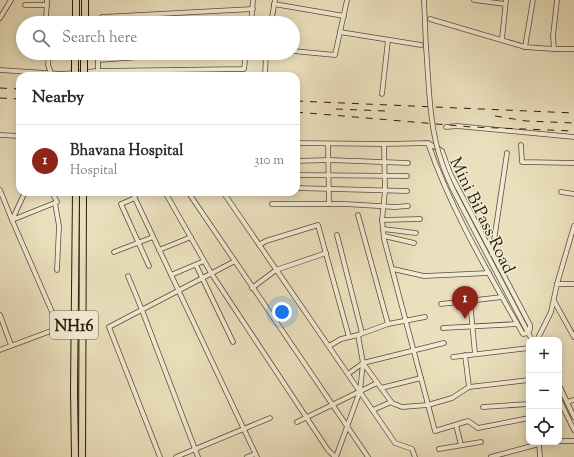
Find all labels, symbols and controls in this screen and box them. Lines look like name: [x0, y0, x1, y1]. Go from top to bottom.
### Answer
search box: [16, 16, 300, 60]
icon: search: [30, 27, 52, 49]
text: Search here: [62, 28, 137, 49]
text: Nearby: [32, 86, 84, 110]
text: Bhavana Hospital: [70, 141, 183, 162]
text: 1: [43, 152, 47, 170]
text: 310 m: [254, 152, 284, 170]
street label: Mini BiPass Road: [443, 154, 520, 279]
text: Hospital: [70, 162, 117, 180]
pin: 1: [452, 286, 478, 319]
your location: [272, 302, 292, 322]
road number: NH16: [50, 311, 98, 339]
map controls: [526, 337, 562, 445]
button: +: [526, 337, 562, 373]
button: −: [526, 373, 562, 409]
button: locate: [526, 409, 562, 445]

